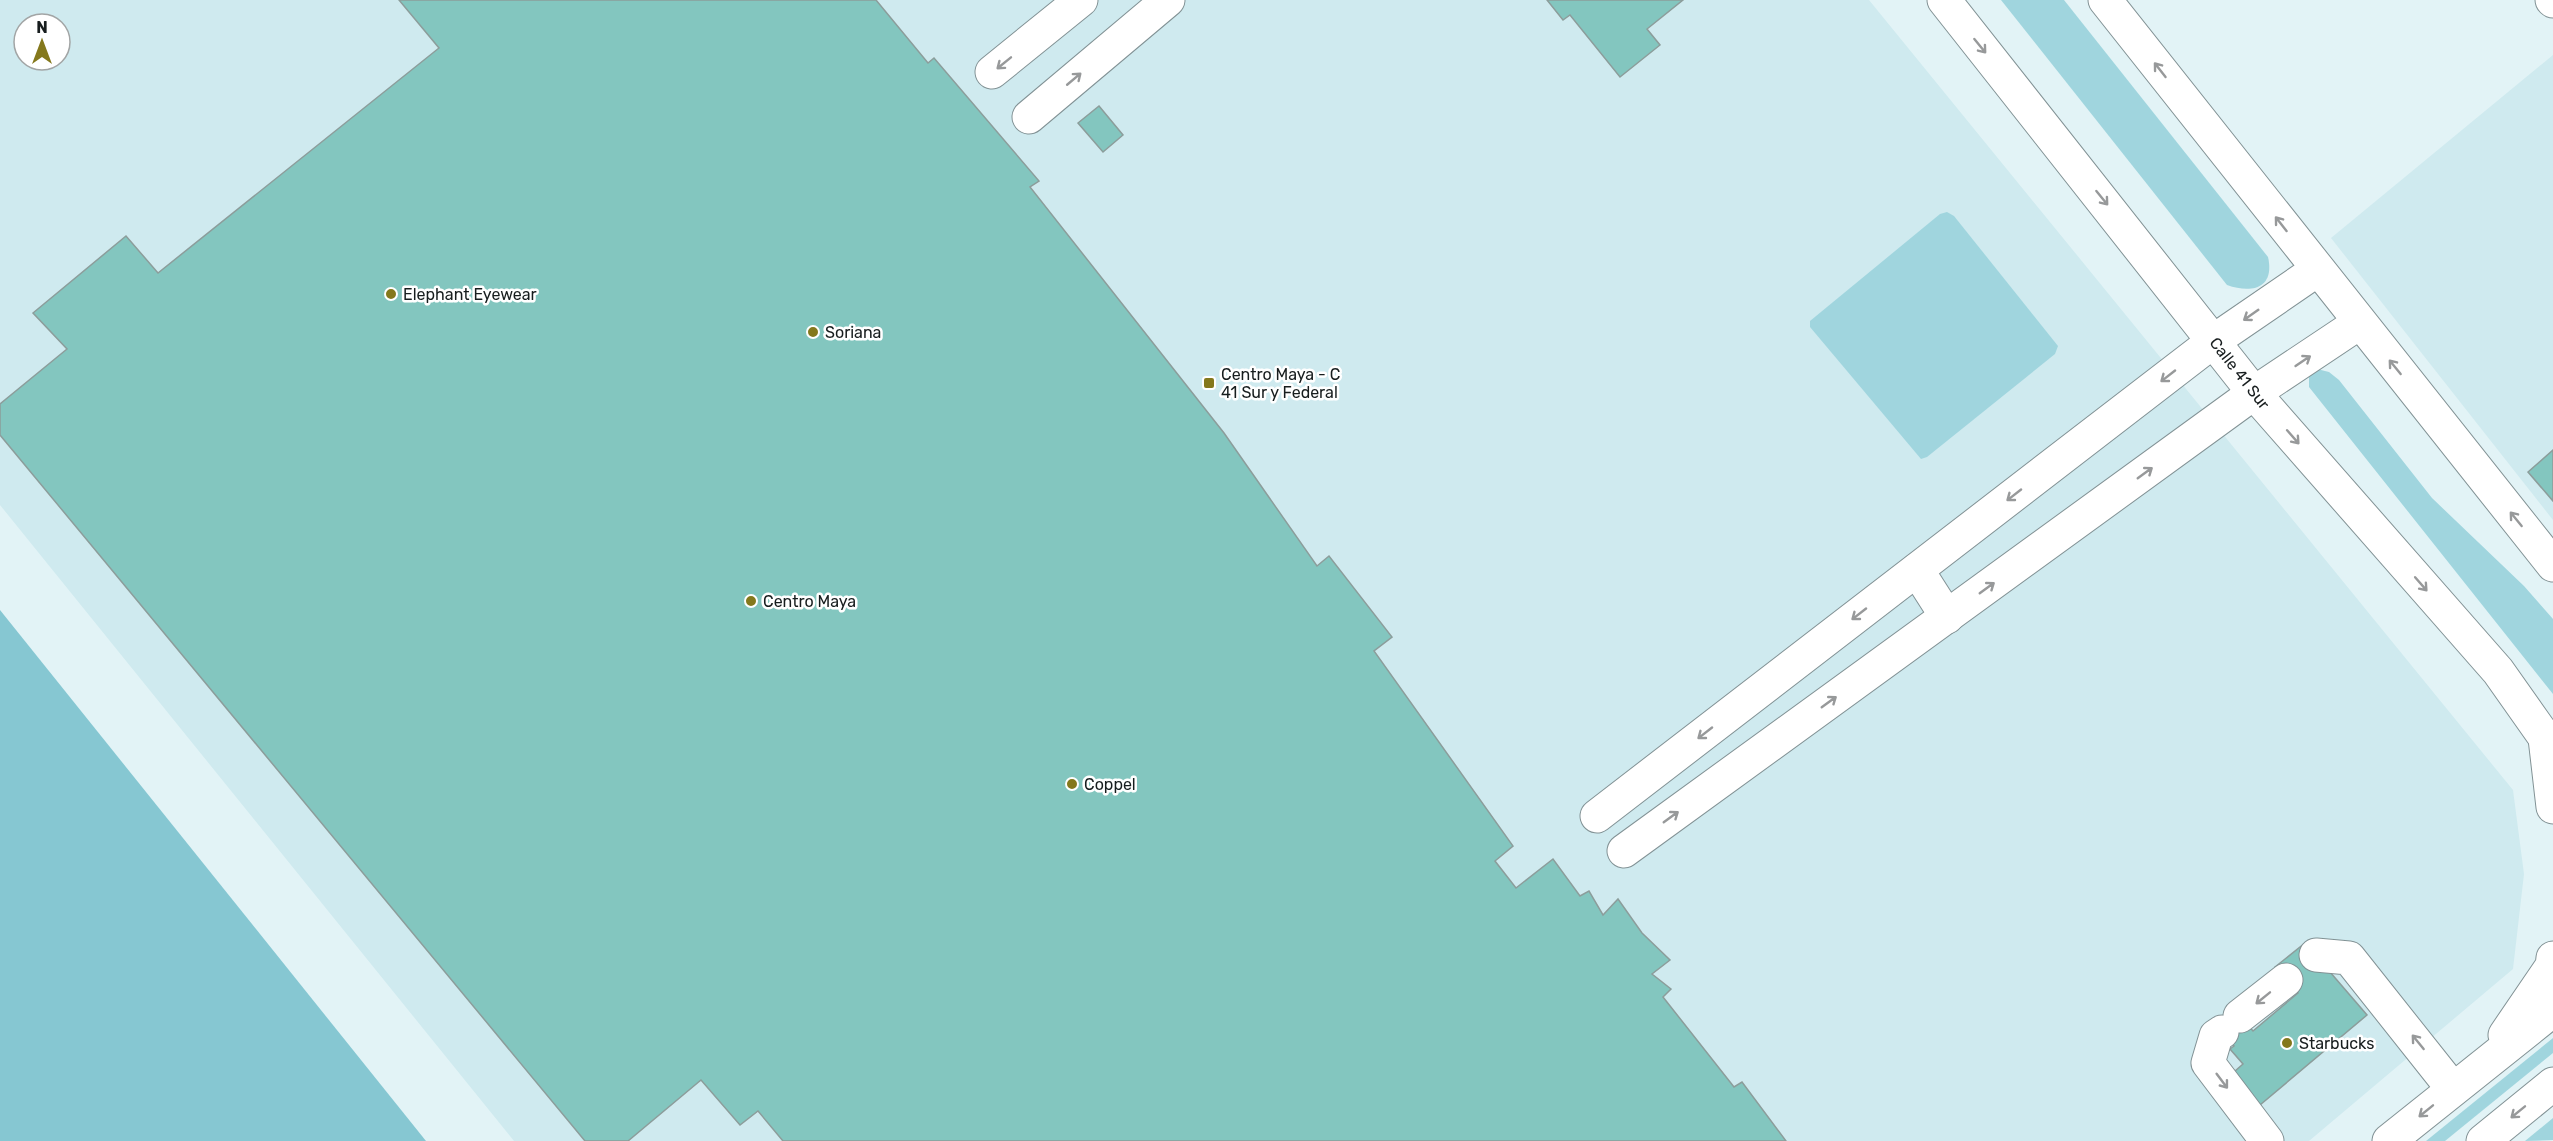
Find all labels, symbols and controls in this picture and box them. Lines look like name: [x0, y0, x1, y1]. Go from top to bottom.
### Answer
north arrow: [12, 12, 72, 72]
text: N: [36, 18, 48, 37]
one-way arrow: [1974, 38, 1987, 54]
one-way arrow: [996, 56, 1012, 69]
one-way arrow: [2154, 63, 2167, 79]
one-way arrow: [1066, 72, 1081, 86]
one-way arrow: [2095, 190, 2108, 206]
one-way arrow: [2274, 216, 2287, 232]
place label: Elephant Eyewear: [403, 285, 537, 304]
marker: Elephant Eyewear: [384, 287, 398, 301]
one-way arrow: [2244, 309, 2260, 321]
place label: Soriana: [825, 323, 881, 342]
marker: Soriana: [806, 325, 820, 339]
street label: Calle 41 Sur: [2206, 333, 2274, 413]
one-way arrow: [2294, 354, 2311, 366]
one-way arrow: [2388, 359, 2401, 375]
place label: Centro Maya - C 41 Sur y Federal: [1221, 365, 1340, 402]
one-way arrow: [2161, 370, 2177, 382]
marker: Centro Maya - C 41 Sur y Federal: [1202, 376, 1216, 390]
one-way arrow: [2286, 429, 2300, 444]
one-way arrow: [2136, 467, 2152, 479]
one-way arrow: [2006, 489, 2022, 501]
one-way arrow: [2510, 512, 2523, 528]
one-way arrow: [2415, 576, 2428, 592]
one-way arrow: [1978, 582, 1994, 594]
place label: Centro Maya: [763, 592, 856, 611]
marker: Centro Maya: [744, 594, 758, 608]
one-way arrow: [1852, 608, 1868, 620]
one-way arrow: [1821, 696, 1837, 709]
one-way arrow: [1697, 727, 1713, 740]
place label: Coppel: [1084, 775, 1136, 794]
marker: Coppel: [1065, 777, 1079, 791]
one-way arrow: [1663, 811, 1679, 823]
one-way arrow: [2255, 991, 2271, 1004]
place label: Starbucks: [2299, 1034, 2374, 1053]
one-way arrow: [2411, 1034, 2424, 1050]
marker: Starbucks: [2280, 1036, 2294, 1050]
one-way arrow: [2215, 1073, 2228, 1089]
one-way arrow: [2418, 1104, 2434, 1117]
one-way arrow: [2510, 1106, 2526, 1119]

